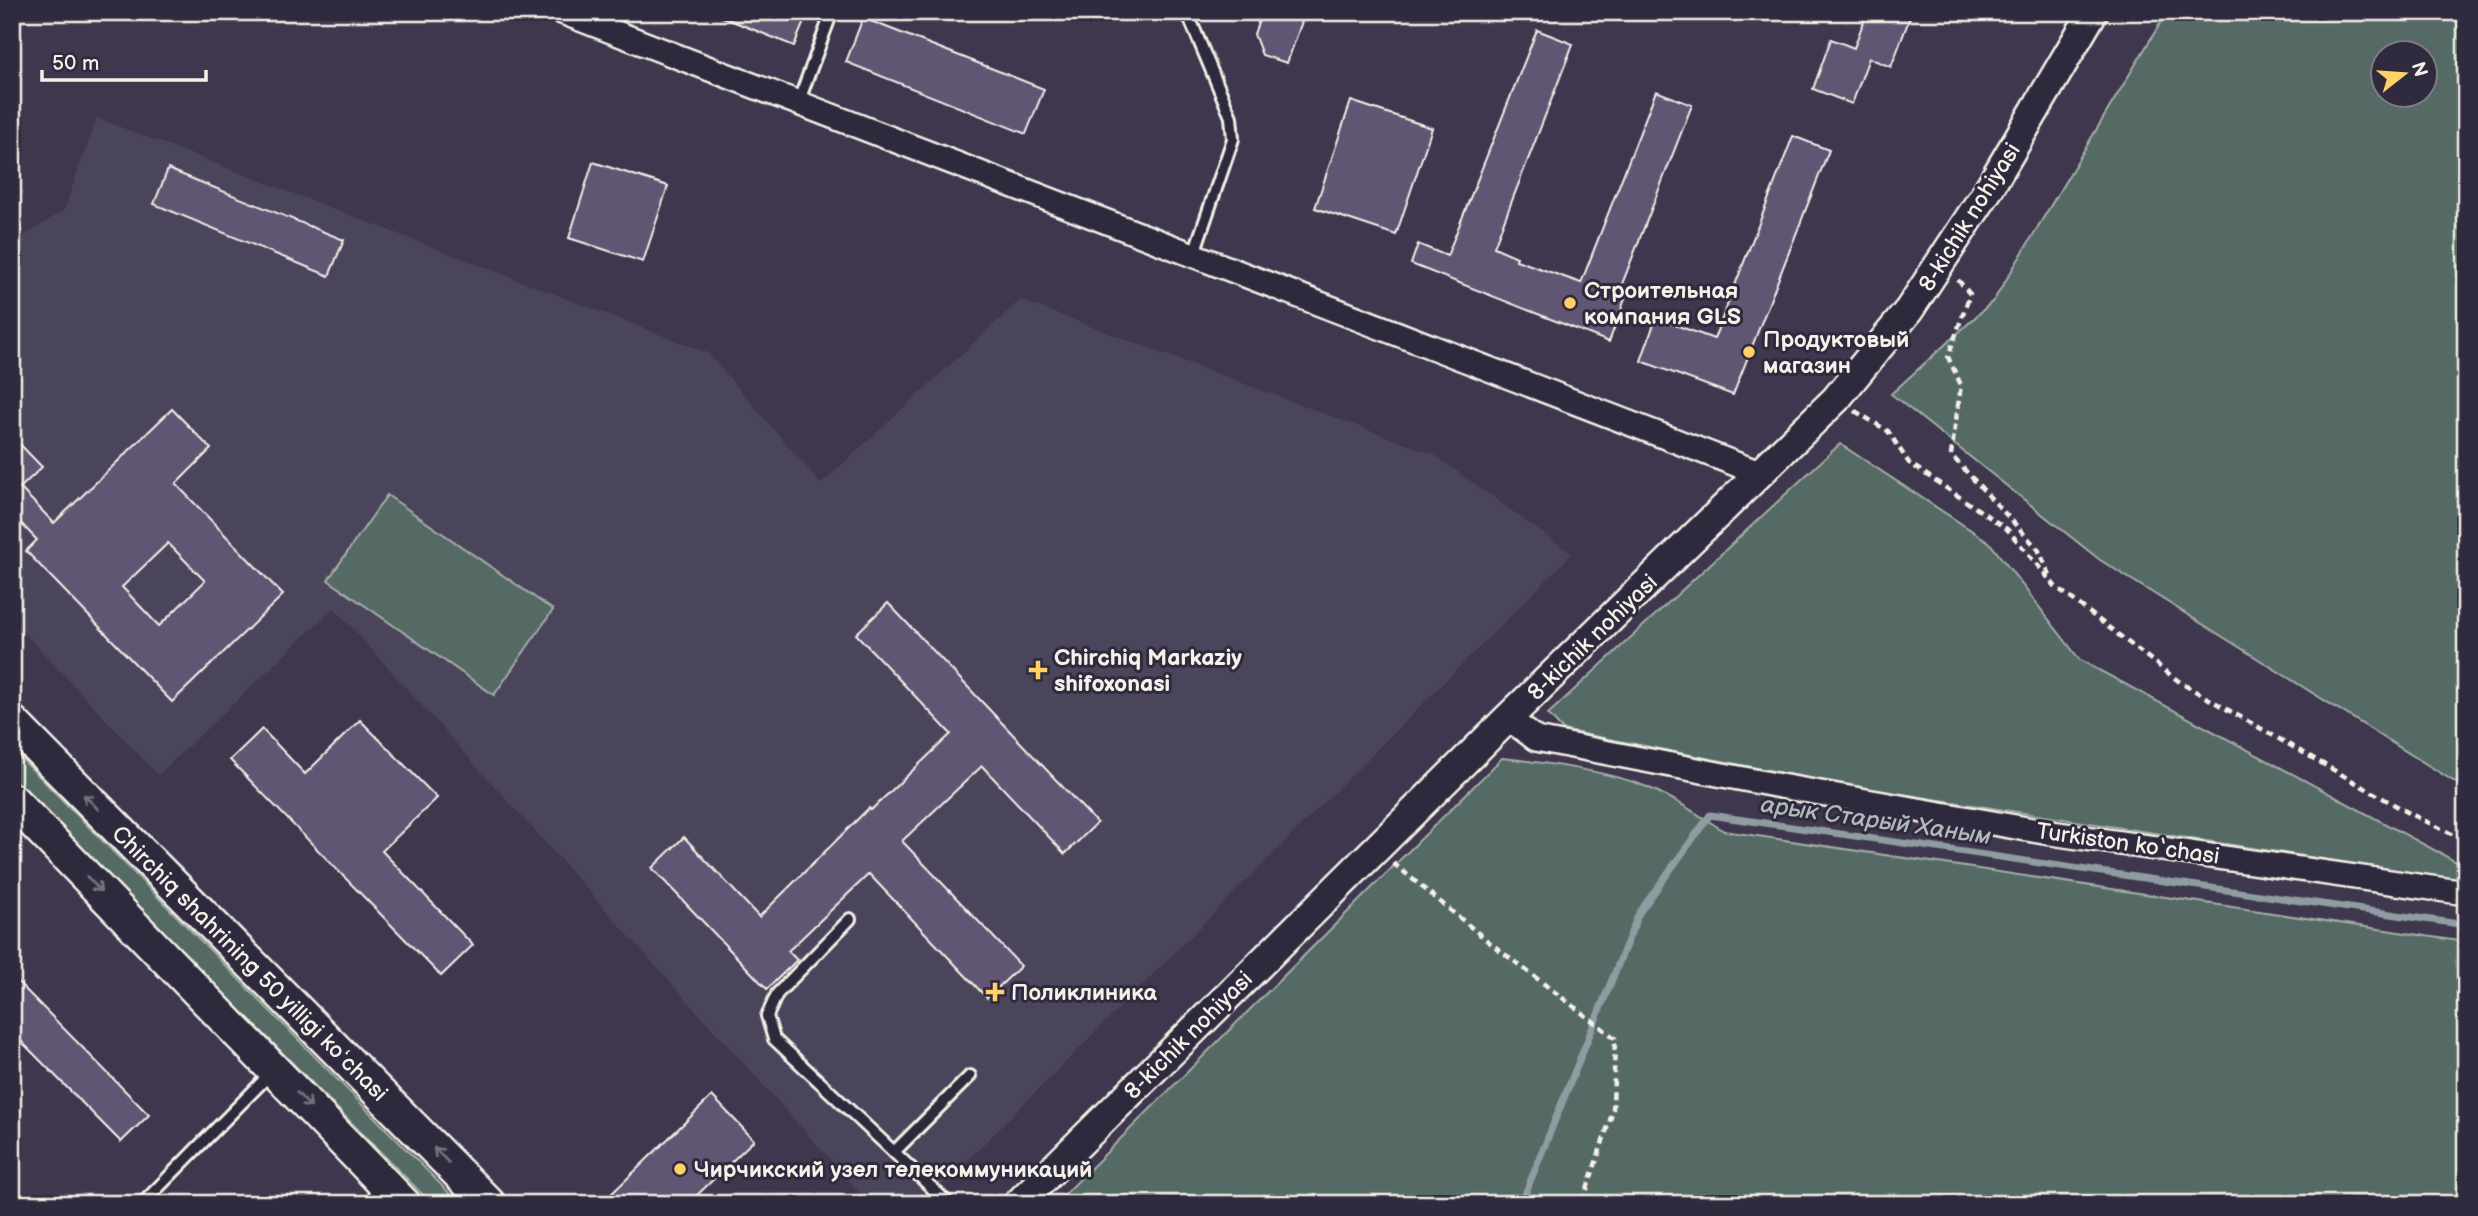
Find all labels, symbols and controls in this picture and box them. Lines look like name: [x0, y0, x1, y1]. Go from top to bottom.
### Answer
scale bar: [42, 38, 206, 82]
north arrow: [2370, 38, 2440, 108]
text: 50 m: [52, 51, 99, 76]
text: N: [2406, 59, 2432, 80]
street label: 8-kichik nohiyasi: [1913, 138, 2027, 297]
place label: Строительная компания GLS: [1584, 277, 1741, 331]
marker: Строительная компания GLS: [1562, 295, 1578, 311]
place label: Продуктовый магазин: [1763, 326, 1909, 380]
marker: Продуктовый магазин: [1741, 344, 1757, 360]
street label: 8-kichik nohiyasi: [1522, 569, 1664, 707]
place label: Chirchiq Markaziy shifoxonasi: [1054, 644, 1242, 698]
marker: Chirchiq Markaziy shifoxonasi: [1028, 660, 1048, 680]
water label: арык Старый Ханым: [1759, 790, 1993, 851]
one-way arrow: [83, 793, 100, 810]
street label: Turkiston ko‘chasi: [2034, 817, 2221, 871]
street label: Chirchiq shahrining 50 yilligi koʻchasi: [105, 820, 393, 1108]
one-way arrow: [85, 875, 102, 892]
street label: 8-kichik nohiyasi: [1119, 966, 1259, 1106]
place label: Поликлиника: [1011, 979, 1157, 1007]
marker: Поликлиника: [985, 982, 1005, 1002]
one-way arrow: [295, 1091, 312, 1108]
one-way arrow: [432, 1147, 449, 1164]
place label: Чирчикский узел телекоммуникаций: [694, 1156, 1092, 1184]
marker: Чирчикский узел телекоммуникаций: [672, 1161, 688, 1177]

